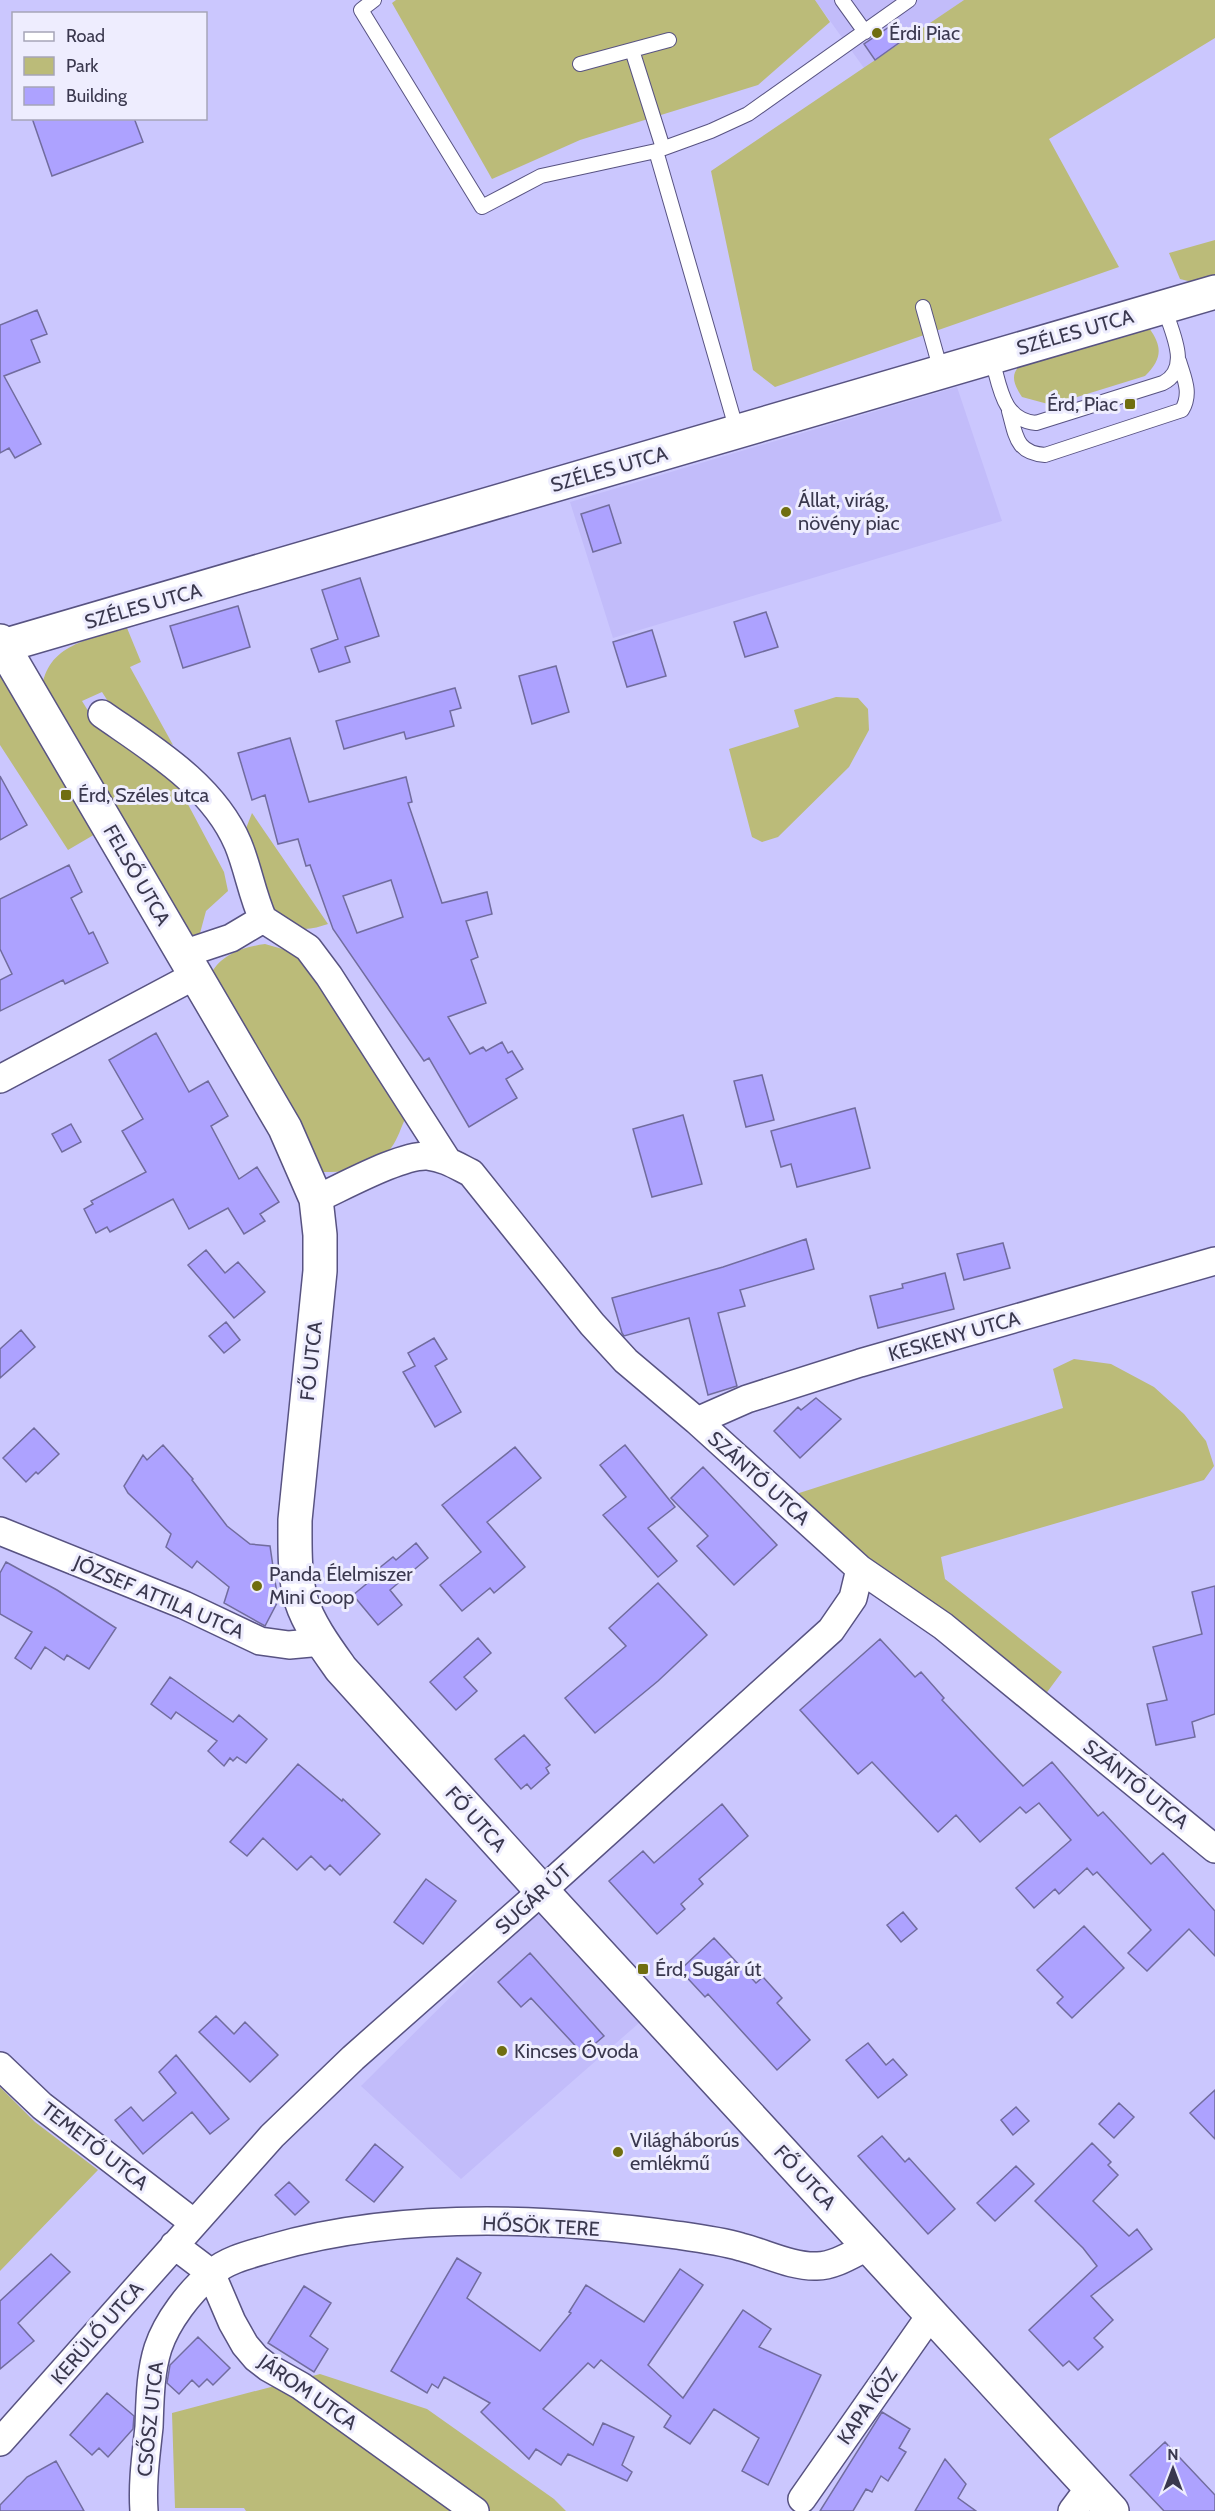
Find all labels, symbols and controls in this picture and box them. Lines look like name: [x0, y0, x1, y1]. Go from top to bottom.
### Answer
legend: [12, 12, 207, 120]
place label: Érdi Piac: [889, 21, 960, 45]
text: Road: [66, 25, 105, 47]
marker: Érdi Piac: [870, 26, 884, 40]
text: Park: [66, 55, 99, 77]
text: Building: [66, 85, 128, 107]
street label: SZÉLES UTCA: [1014, 304, 1137, 360]
place label: Érd, Piac: [1047, 392, 1118, 416]
marker: Érd, Piac: [1123, 397, 1137, 411]
street label: SZÉLES UTCA: [548, 441, 671, 497]
place label: Állat, virág, növény piac: [798, 488, 899, 535]
marker: Állat, virág, növény piac: [779, 505, 793, 519]
street label: SZÉLES UTCA: [82, 578, 205, 634]
place label: Érd, Széles utca: [78, 783, 210, 807]
marker: Érd, Széles utca: [59, 788, 73, 802]
street label: FELSŐ UTCA: [98, 820, 176, 930]
street label: KESKENY UTCA: [885, 1306, 1023, 1366]
street label: FŐ UTCA: [295, 1319, 327, 1402]
street label: SZÁNTÓ UTCA: [703, 1426, 815, 1530]
street label: JÓZSEF ATTILA UTCA: [69, 1550, 248, 1644]
place label: Panda Élelmiszer Mini Coop: [269, 1562, 413, 1609]
marker: Panda Élelmiszer Mini Coop: [250, 1579, 264, 1593]
street label: SZÁNTÓ UTCA: [1079, 1734, 1194, 1834]
street label: FŐ UTCA: [440, 1781, 512, 1857]
street label: SUGÁR ÚT: [490, 1859, 576, 1939]
place label: Érd, Sugár út: [655, 1957, 762, 1981]
marker: Érd, Sugár út: [636, 1962, 650, 1976]
place label: Kincses Óvoda: [514, 2039, 639, 2063]
marker: Kincses Óvoda: [495, 2044, 509, 2058]
street label: TEMETŐ UTCA: [37, 2097, 154, 2196]
place label: Világháborús emlékmű: [630, 2128, 739, 2175]
street label: FŐ UTCA: [769, 2140, 841, 2215]
marker: Világháborús emlékmű: [611, 2145, 625, 2159]
street label: HŐSÖK TERE: [482, 2211, 600, 2241]
street label: KERÜLŐ UTCA: [46, 2276, 149, 2389]
street label: JÁROM UTCA: [253, 2349, 362, 2435]
street label: CSŐSZ UTCA: [132, 2359, 168, 2478]
street label: KAPA KÖZ: [832, 2363, 902, 2449]
north arrow: [1143, 2439, 1203, 2499]
text: N: [1167, 2445, 1179, 2464]

